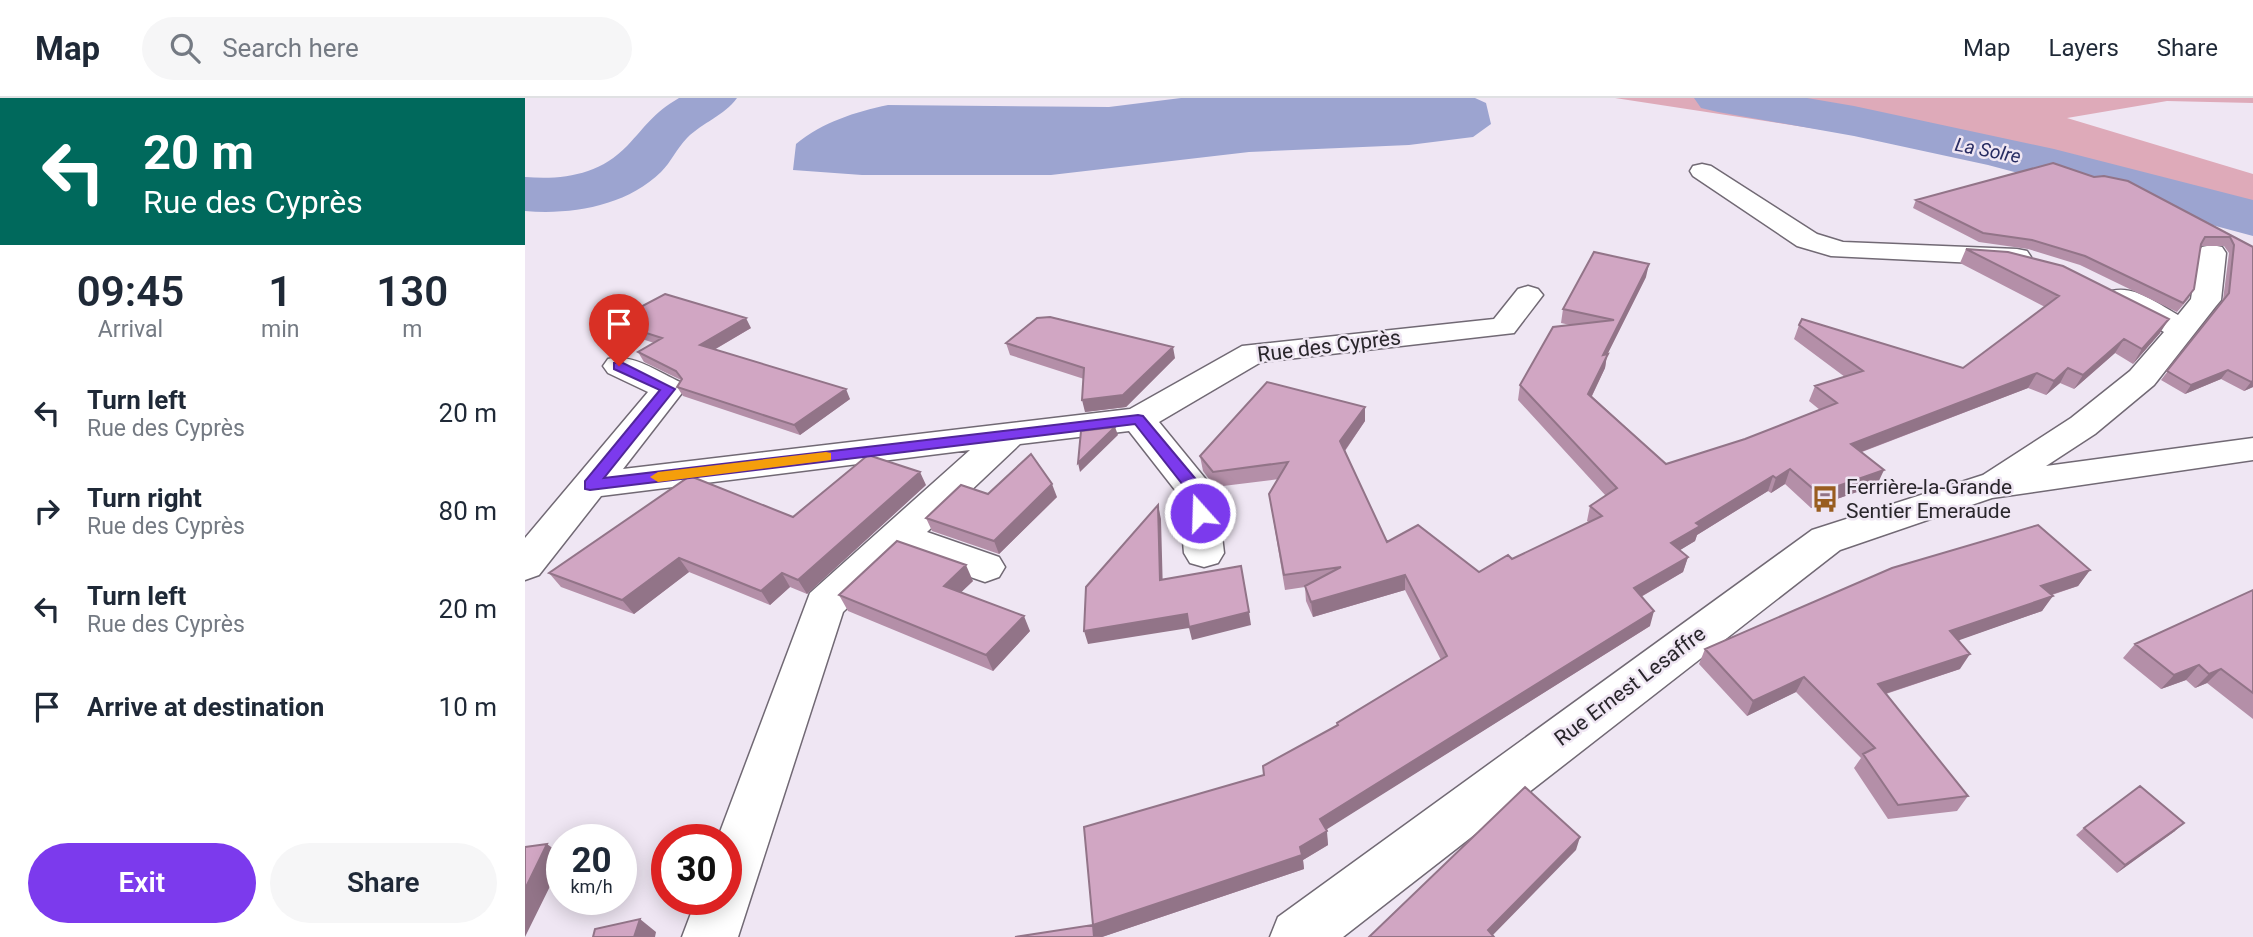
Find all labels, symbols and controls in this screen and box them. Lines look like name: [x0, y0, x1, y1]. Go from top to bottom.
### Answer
search box: [142, 17, 632, 80]
text: Map: [35, 29, 100, 68]
icon: search: [166, 29, 204, 67]
text: Search here: [222, 33, 359, 63]
text: Map: [1963, 34, 2011, 62]
text: Layers: [2049, 34, 2119, 62]
text: Share: [2157, 34, 2218, 62]
text: 20 m: [143, 124, 254, 181]
icon: left: [28, 126, 119, 217]
water label: La Solre: [1953, 133, 2023, 168]
text: Rue des Cyprès: [143, 183, 363, 221]
text: 09:45: [77, 267, 184, 316]
text: 1: [268, 267, 292, 316]
text: 130: [376, 267, 448, 316]
pin: [589, 294, 649, 366]
icon: arrive: [600, 305, 638, 343]
text: Arrival: [98, 316, 163, 343]
text: min: [261, 316, 299, 343]
text: m: [402, 316, 422, 343]
street label: Rue des Cyprès: [1256, 325, 1402, 367]
text: Turn left: [87, 385, 186, 415]
icon: left: [28, 394, 66, 432]
text: 20 m: [439, 398, 497, 428]
text: Rue des Cyprès: [87, 415, 245, 442]
place label: Ferrière-la-Grande Sentier Emeraude: [1846, 475, 2012, 523]
position arrow: [1163, 476, 1237, 550]
text: Turn right: [87, 483, 202, 513]
bus stop icon: Ferrière-la-Grande Sentier Emeraude: [1810, 484, 1840, 514]
icon: right: [28, 492, 66, 530]
text: 80 m: [439, 496, 497, 526]
text: Rue des Cyprès: [87, 513, 245, 540]
text: Turn left: [87, 581, 186, 611]
icon: left: [28, 590, 66, 628]
text: 20 m: [439, 594, 497, 624]
text: Rue des Cyprès: [87, 611, 245, 638]
street label: Rue Ernest Lesaffre: [1550, 621, 1710, 751]
icon: arrive: [28, 688, 66, 726]
text: Arrive at destination: [87, 692, 324, 722]
text: 10 m: [439, 692, 497, 722]
speed limit sign: 30: [651, 824, 742, 915]
text: 20: [571, 840, 612, 881]
button: Exit: [28, 843, 256, 923]
button: Share: [270, 843, 497, 923]
text: km/h: [570, 876, 613, 897]

